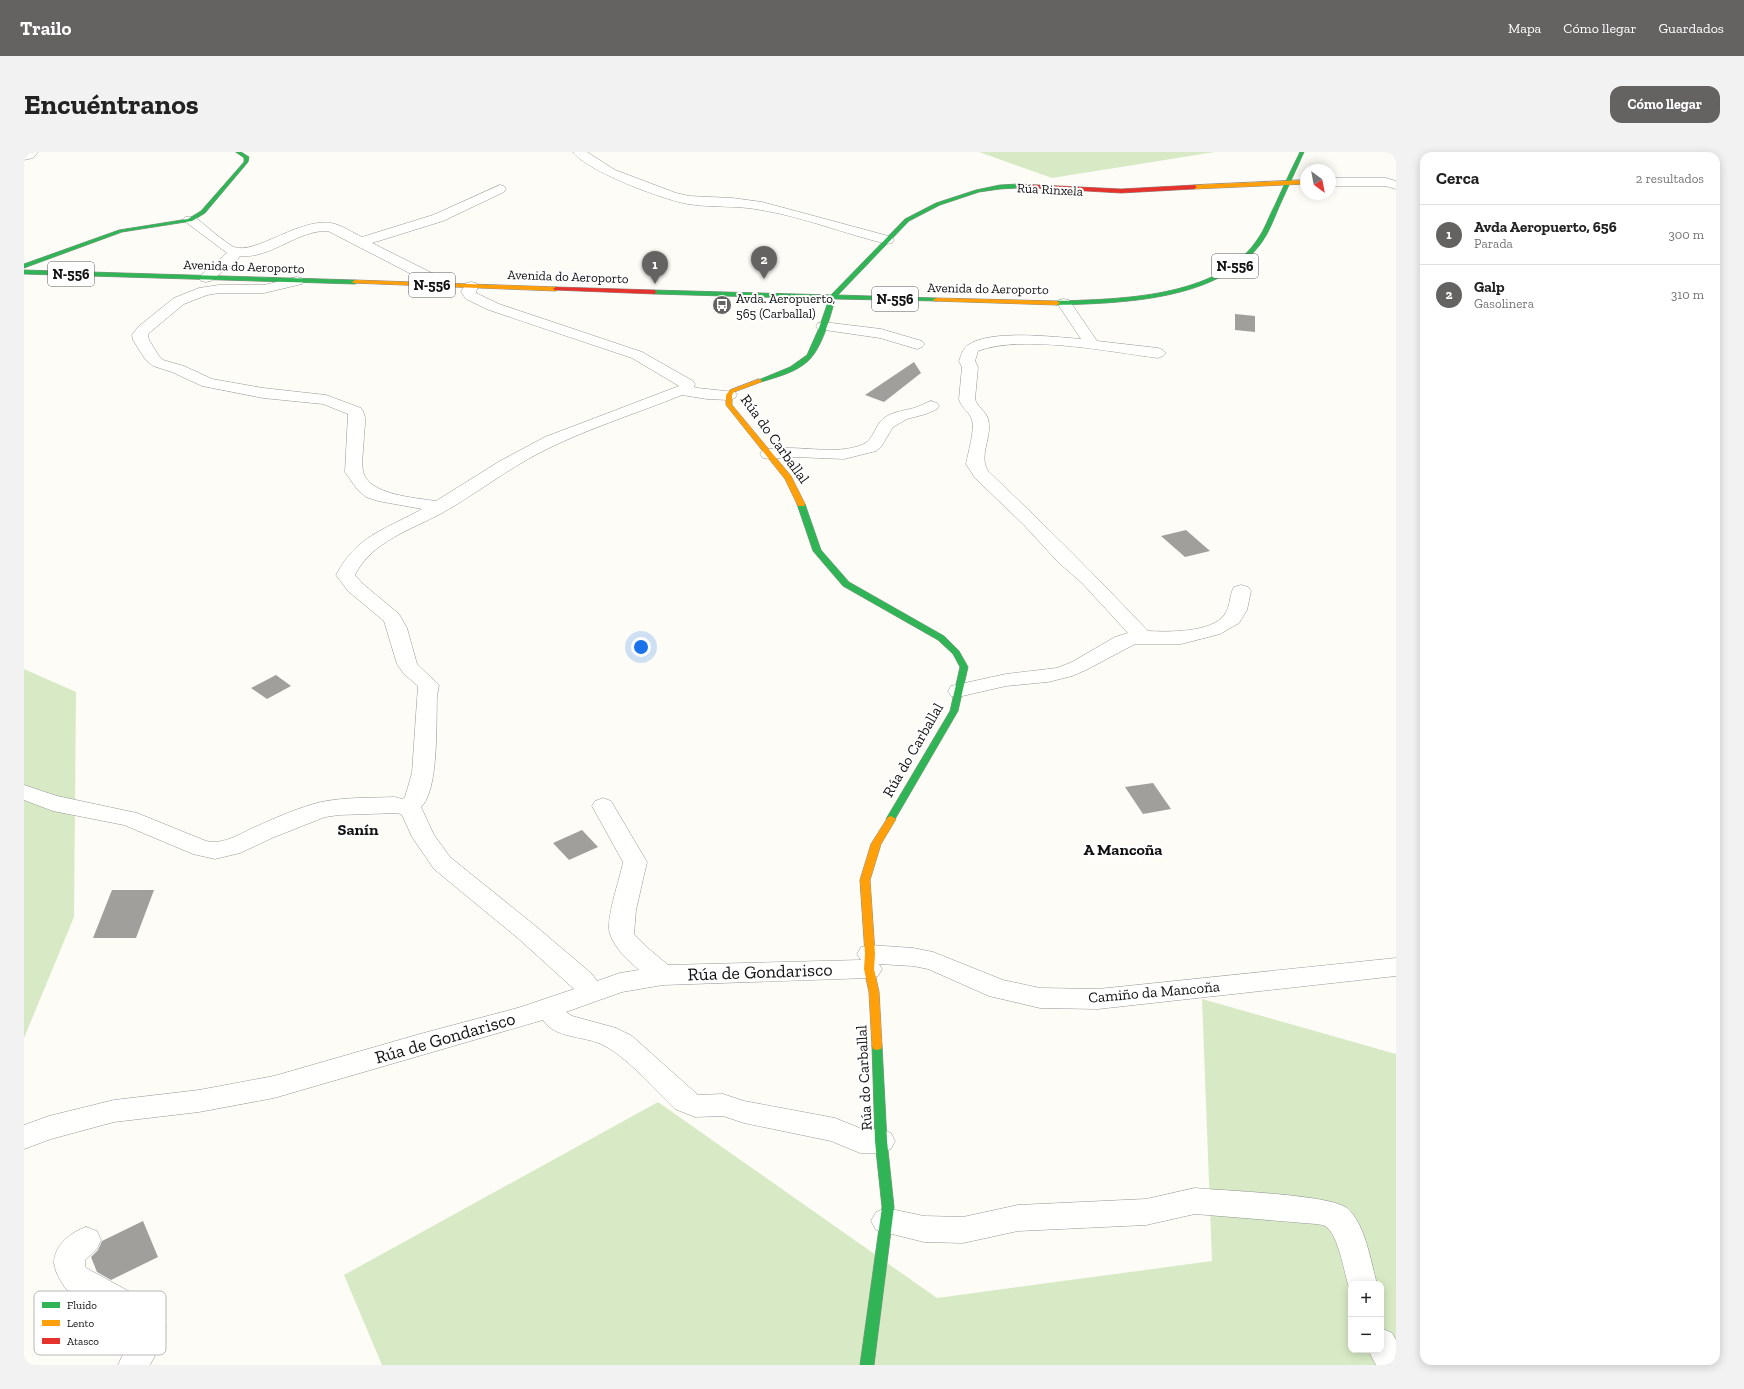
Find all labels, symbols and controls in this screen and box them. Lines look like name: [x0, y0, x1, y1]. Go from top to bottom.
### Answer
text: Trailo: [20, 17, 71, 40]
text: Mapa: [1508, 20, 1541, 37]
text: Cómo llegar: [1563, 20, 1636, 37]
text: Guardados: [1658, 20, 1724, 37]
button: Cómo llegar: [1610, 86, 1720, 123]
text: Encuéntranos: [24, 88, 199, 121]
north arrow: [1300, 164, 1336, 200]
text: Cerca: [1436, 168, 1479, 188]
text: 2 resultados: [1636, 171, 1704, 186]
street label: Rúa Rinxela: [1017, 180, 1084, 199]
text: Avda Aeropuerto, 656: [1474, 218, 1617, 236]
text: 1: [1446, 227, 1452, 242]
text: 300 m: [1668, 227, 1704, 242]
text: Parada: [1474, 236, 1513, 251]
pin: 2: [751, 246, 777, 279]
pin: 1: [642, 251, 668, 284]
road number: N-556: [1212, 254, 1258, 278]
street label: Avenida do Aeroporto: [183, 257, 305, 276]
road number: N-556: [48, 262, 94, 286]
street label: Avenida do Aeroporto: [507, 267, 629, 286]
road number: N-556: [409, 273, 455, 297]
text: Galp: [1474, 278, 1505, 296]
street label: Avenida do Aeroporto: [927, 280, 1049, 297]
road number: N-556: [872, 287, 918, 311]
text: 2: [1446, 287, 1452, 302]
text: 310 m: [1671, 287, 1704, 302]
place label: Avda. Aeropuerto, 565 (Carballal): [736, 291, 835, 321]
bus stop icon: Avda. Aeropuerto, 565 (Carballal): [711, 294, 733, 316]
text: Gasolinera: [1474, 296, 1534, 311]
street label: Rúa do Carballal: [737, 391, 813, 487]
your location: [631, 637, 651, 657]
street label: Rúa do Carballal: [879, 700, 947, 800]
district label: Sanín: [338, 820, 379, 839]
district label: A Mancoña: [1084, 840, 1162, 859]
street label: Rúa de Gondarisco: [687, 958, 833, 986]
street label: Camiño da Mancoña: [1087, 977, 1221, 1007]
street label: Rúa de Gondarisco: [372, 1007, 518, 1069]
street label: Rúa do Carballal: [852, 1025, 876, 1131]
map controls: [1348, 1281, 1384, 1353]
button: +: [1348, 1281, 1384, 1317]
legend: [34, 1291, 166, 1355]
text: Fluido: [67, 1299, 97, 1312]
text: Lento: [67, 1317, 95, 1330]
button: −: [1348, 1317, 1384, 1353]
text: Atasco: [67, 1335, 99, 1348]

